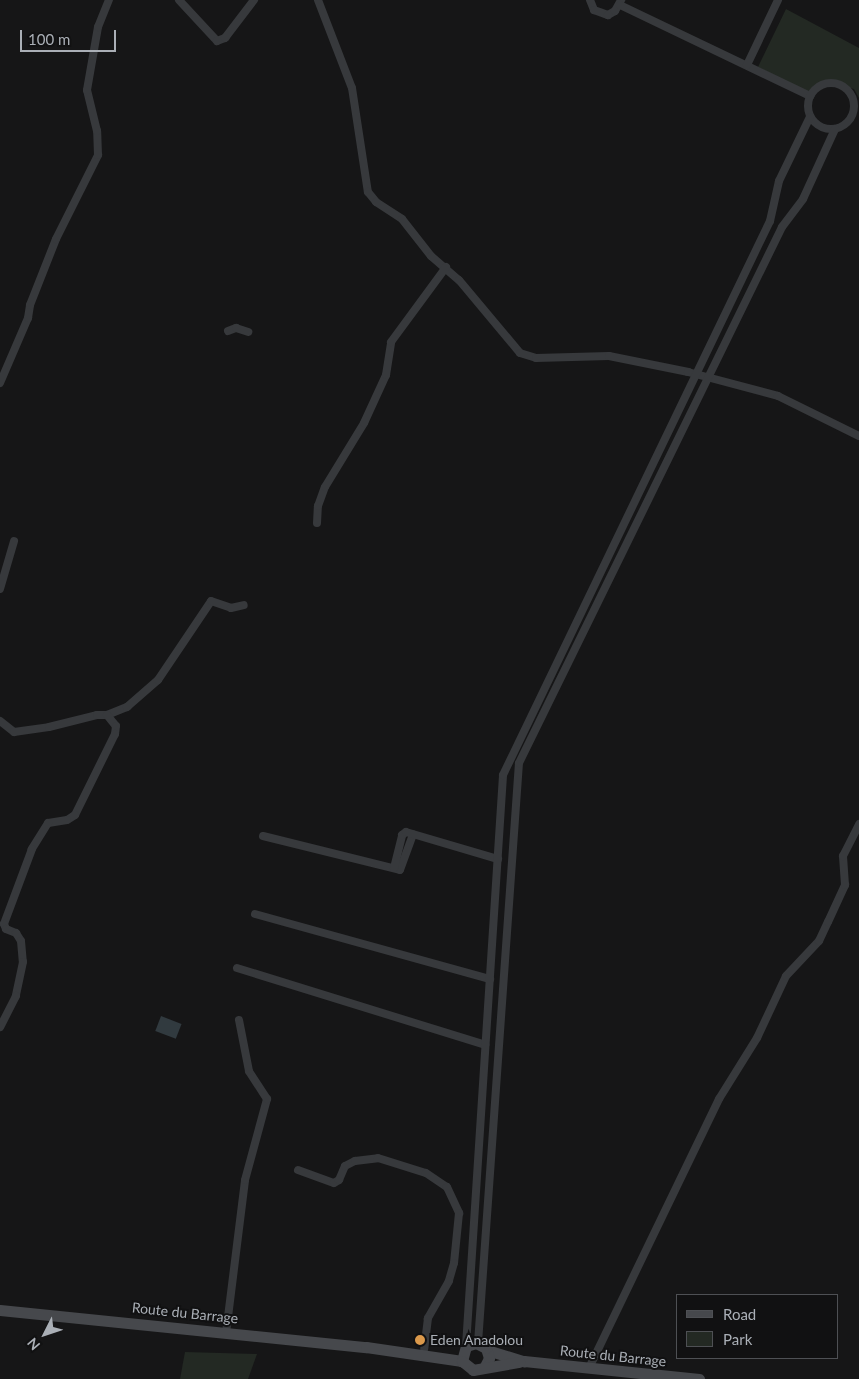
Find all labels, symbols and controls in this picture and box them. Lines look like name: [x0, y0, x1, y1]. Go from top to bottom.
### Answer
scale bar: [22, 20, 119, 52]
text: 100 m: [28, 30, 70, 48]
legend: [676, 1294, 839, 1359]
street label: Route du Barrage: [131, 1299, 239, 1327]
text: Road: [723, 1305, 756, 1323]
north arrow: [20, 1309, 70, 1359]
text: Park: [723, 1330, 752, 1348]
place label: Eden Anadolou: [430, 1332, 523, 1348]
marker: Eden Anadolou: [414, 1334, 426, 1346]
text: N: [23, 1335, 43, 1354]
street label: Route du Barrage: [559, 1342, 667, 1370]

